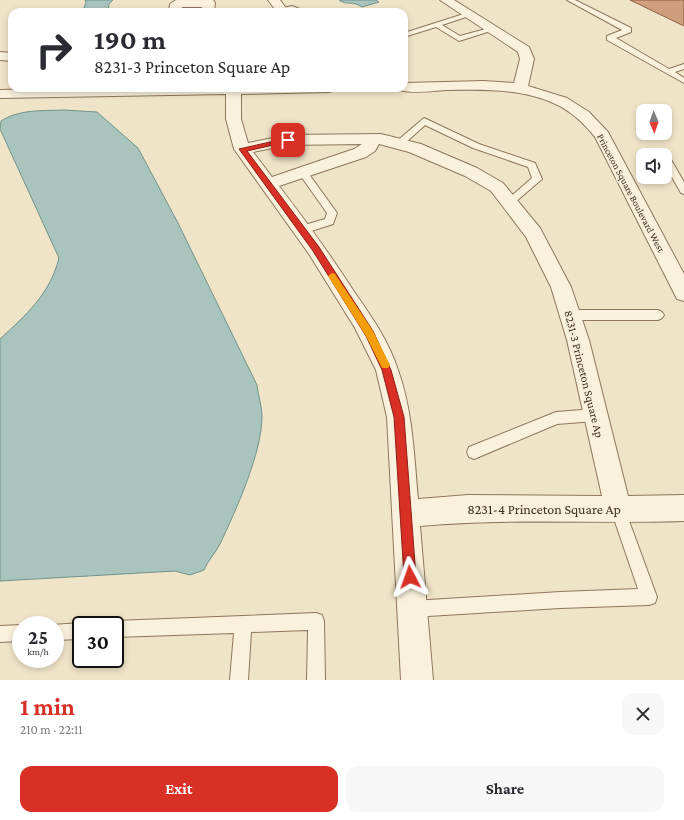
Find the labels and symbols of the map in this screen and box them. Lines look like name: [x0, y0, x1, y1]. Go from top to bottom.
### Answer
north arrow: [636, 104, 672, 140]
pin: [271, 123, 305, 157]
street label: Princeton Square Boulevard West: [595, 132, 667, 255]
street label: 8231-3 Princeton Square Ap: [561, 309, 607, 439]
street label: 8231-4 Princeton Square Ap: [467, 501, 621, 517]
position arrow: [389, 556, 431, 598]
speed limit sign: 30: [72, 616, 124, 668]

